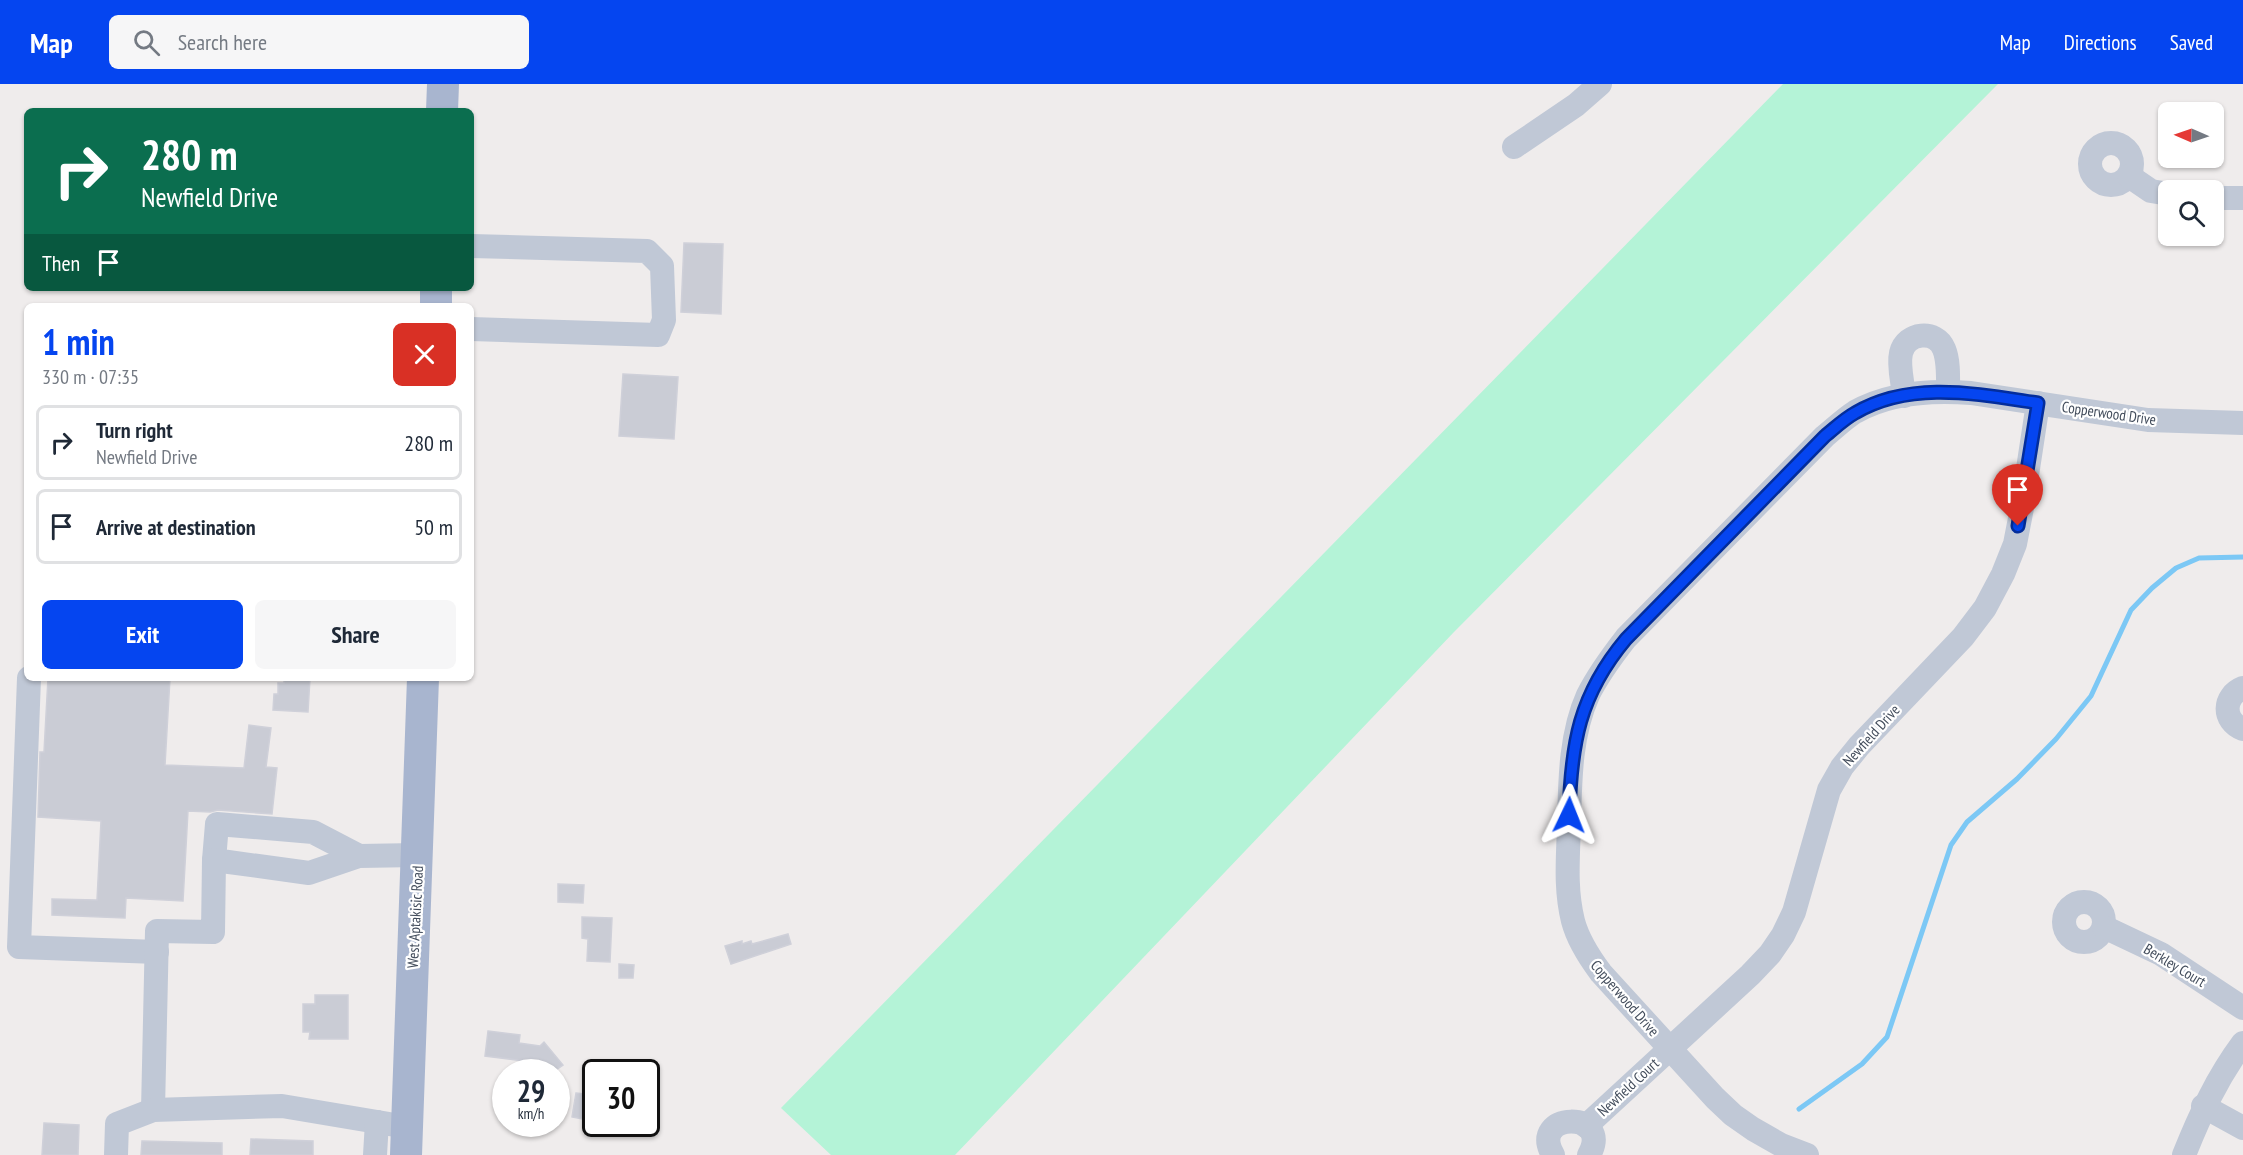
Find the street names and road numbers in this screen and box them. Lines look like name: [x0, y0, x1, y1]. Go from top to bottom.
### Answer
street label: Copperwood Drive: [2061, 397, 2157, 429]
street label: Newfield Drive: [1838, 700, 1904, 770]
street label: West Aptakisic Road: [403, 865, 427, 969]
street label: Berkley Court: [2141, 939, 2209, 991]
street label: Copperwood Drive: [1587, 956, 1663, 1040]
street label: Newfield Court: [1593, 1054, 1663, 1120]

